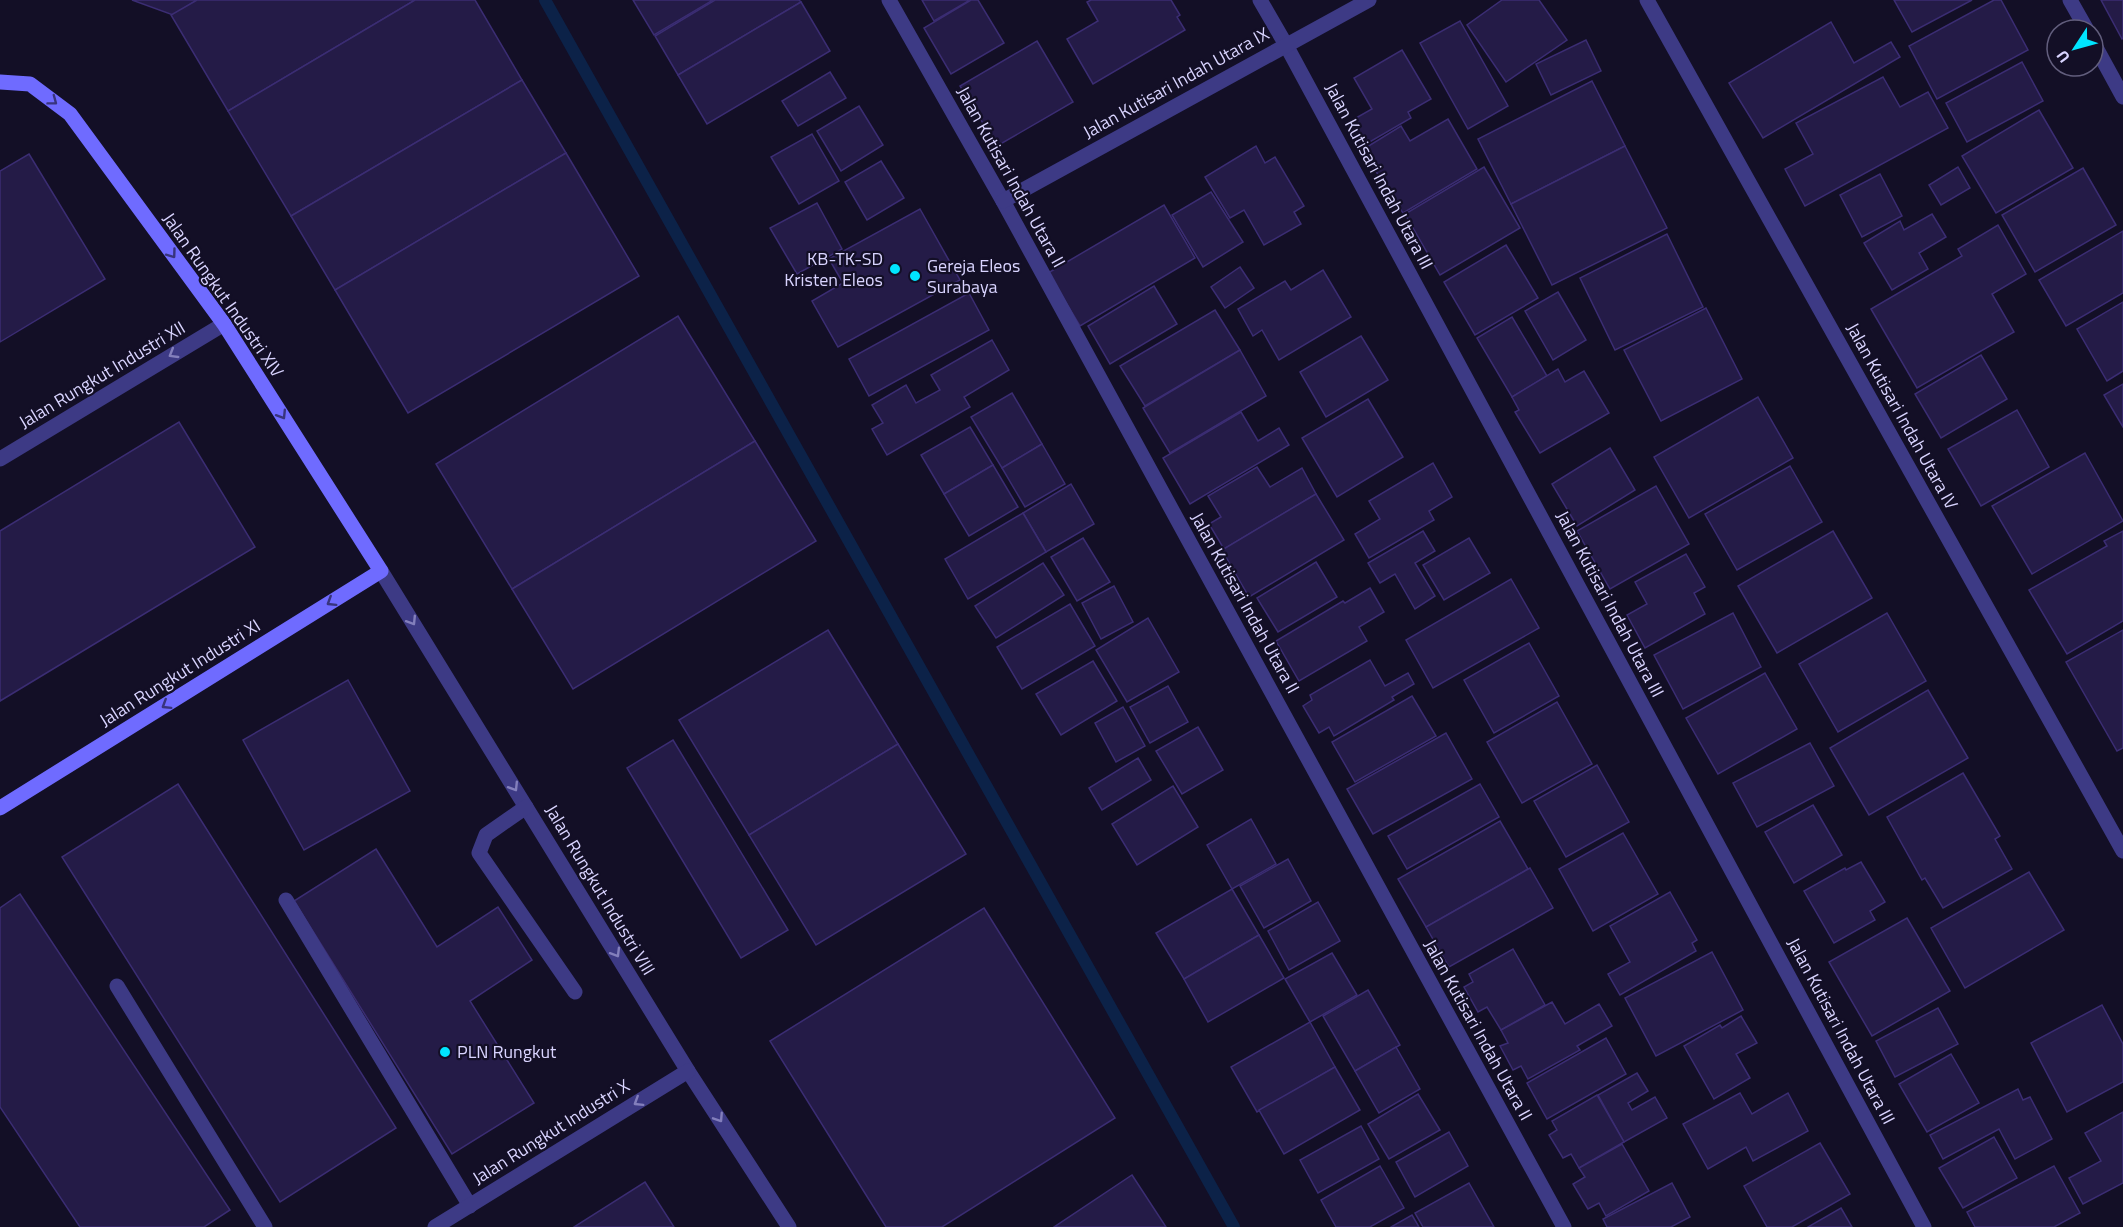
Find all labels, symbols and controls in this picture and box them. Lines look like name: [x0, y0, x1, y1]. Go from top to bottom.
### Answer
north arrow: [2045, 18, 2105, 78]
street label: Jalan Kutisari Indah Utara IX: [1078, 20, 1274, 145]
text: U: [2050, 46, 2076, 68]
street label: Jalan Kutisari Indah Utara III: [1319, 78, 1440, 274]
street label: Jalan Kutisari Indah Utara II: [950, 81, 1073, 272]
one-way arrow: [46, 93, 57, 104]
street label: Jalan Rungkut Industri XIV: [156, 207, 291, 383]
place label: KB-TK-SD Kristen Eleos: [784, 245, 883, 293]
one-way arrow: [165, 247, 176, 258]
place label: Gereja Eleos Surabaya: [927, 252, 1020, 300]
marker: KB-TK-SD Kristen Eleos: [888, 262, 902, 276]
marker: Gereja Eleos Surabaya: [908, 269, 922, 283]
street label: Jalan Rungkut Industri XII: [13, 314, 190, 435]
street label: Jalan Kutisari Indah Utara IV: [1840, 318, 1965, 514]
one-way arrow: [169, 347, 179, 359]
one-way arrow: [274, 409, 286, 419]
street label: Jalan Kutisari Indah Utara III: [1550, 506, 1671, 702]
street label: Jalan Kutisari Indah Utara II: [1184, 507, 1307, 698]
one-way arrow: [327, 594, 337, 606]
street label: Jalan Rungkut Industri XI: [94, 612, 266, 733]
one-way arrow: [404, 615, 416, 625]
one-way arrow: [162, 697, 172, 709]
one-way arrow: [506, 781, 518, 791]
street label: Jalan Rungkut Industri VIII: [539, 799, 662, 980]
street label: Jalan Kutisari Indah Utara III: [1781, 933, 1902, 1129]
street label: Jalan Kutisari Indah Utara II: [1417, 934, 1540, 1125]
one-way arrow: [608, 947, 620, 957]
place label: PLN Rungkut: [457, 1038, 557, 1065]
marker: PLN Rungkut: [438, 1045, 452, 1059]
street label: Jalan Rungkut Industri X: [467, 1072, 635, 1191]
one-way arrow: [634, 1094, 644, 1106]
one-way arrow: [711, 1112, 722, 1123]

